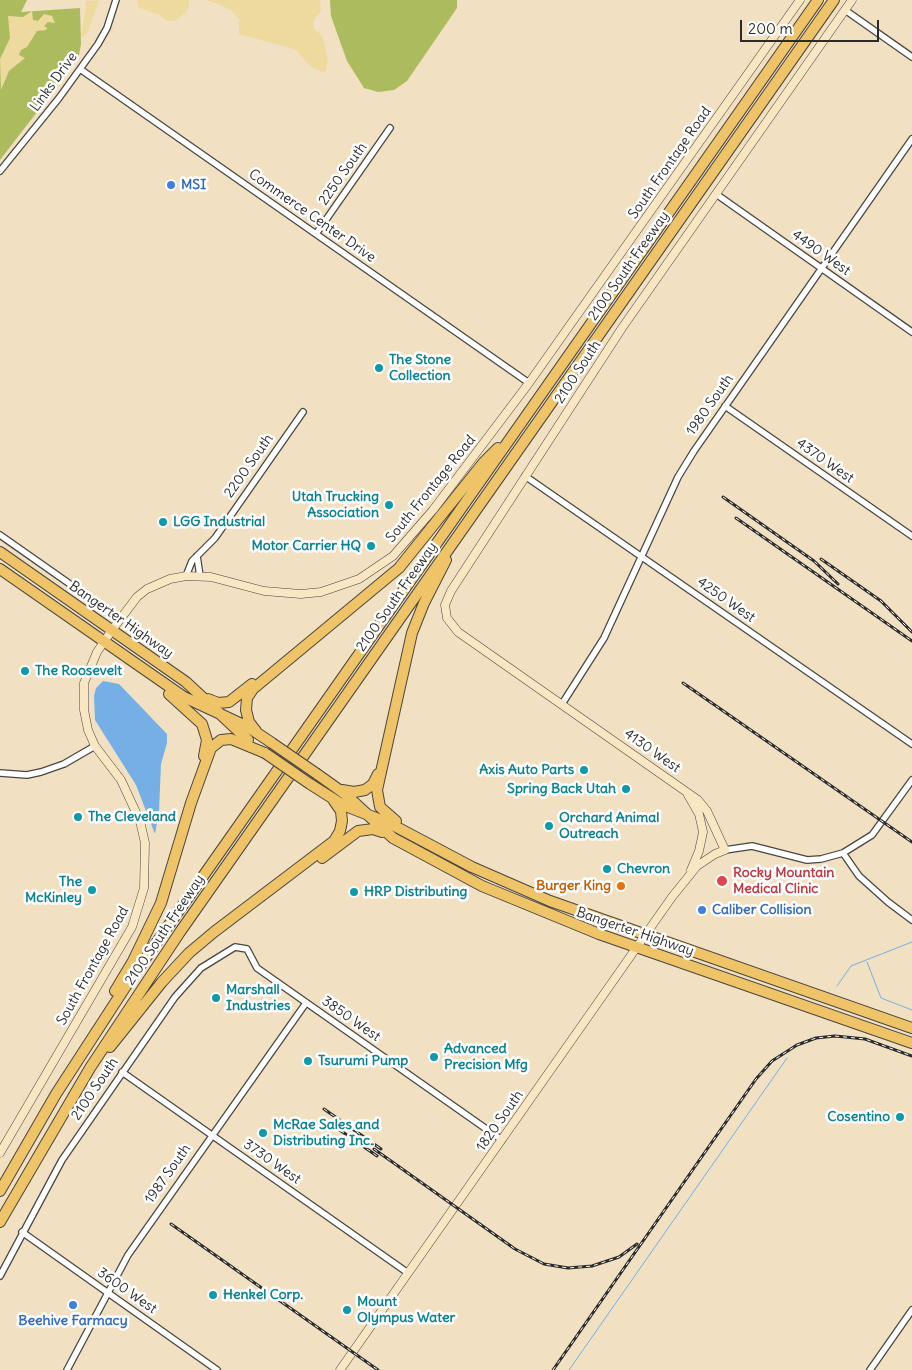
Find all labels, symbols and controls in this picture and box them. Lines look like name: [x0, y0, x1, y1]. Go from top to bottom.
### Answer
scale bar: [742, 10, 881, 42]
text: 200 m: [748, 19, 793, 38]
street label: Links Drive: [27, 49, 81, 115]
street label: South Frontage Road: [625, 104, 715, 222]
street label: 2250 South: [315, 139, 371, 209]
street label: Commerce Center Drive: [245, 166, 379, 266]
place label: MSI: [181, 177, 206, 193]
marker: MSI: [165, 179, 177, 191]
street label: 2100 South Freeway: [585, 208, 673, 324]
street label: 4490 West: [788, 227, 854, 279]
street label: 2100 South: [551, 337, 605, 407]
place label: The Stone Collection: [389, 352, 451, 384]
marker: The Stone Collection: [373, 362, 385, 374]
street label: 1980 South: [683, 371, 737, 439]
street label: 2200 South: [221, 431, 277, 501]
street label: South Frontage Road: [383, 432, 479, 546]
street label: 4370 West: [793, 435, 857, 487]
place label: Utah Trucking Association: [292, 489, 379, 522]
marker: Utah Trucking Association: [383, 499, 395, 511]
place label: LGG Industrial: [173, 514, 265, 530]
marker: LGG Industrial: [157, 516, 169, 528]
place label: Motor Carrier HQ: [252, 538, 361, 554]
street label: 2100 South Freeway: [353, 539, 441, 655]
marker: Motor Carrier HQ: [365, 540, 377, 552]
street label: 4250 West: [694, 574, 758, 626]
street label: Bangerter Highway: [66, 578, 176, 662]
place label: The Roosevelt: [35, 663, 122, 679]
marker: The Roosevelt: [19, 665, 31, 677]
street label: 4130 West: [621, 726, 683, 776]
place label: Axis Auto Parts: [479, 762, 574, 778]
marker: Axis Auto Parts: [578, 764, 590, 776]
place label: Spring Back Utah: [507, 781, 616, 797]
marker: Spring Back Utah: [620, 783, 632, 795]
place label: The Cleveland: [88, 809, 176, 825]
place label: Orchard Animal Outreach: [559, 810, 659, 842]
marker: The Cleveland: [72, 811, 84, 823]
marker: Orchard Animal Outreach: [543, 820, 555, 832]
place label: Chevron: [617, 861, 670, 877]
marker: Chevron: [601, 863, 613, 875]
place label: Rocky Mountain Medical Clinic: [733, 865, 834, 898]
street label: 2100 South Freeway: [122, 872, 208, 988]
place label: The McKinley: [25, 874, 82, 906]
marker: Rocky Mountain Medical Clinic: [715, 874, 729, 888]
place label: Burger King: [536, 878, 611, 894]
marker: Burger King: [615, 880, 627, 892]
marker: The McKinley: [86, 884, 98, 896]
place label: HRP Distributing: [364, 884, 467, 900]
marker: HRP Distributing: [348, 886, 360, 898]
place label: Caliber Collision: [712, 902, 812, 918]
street label: South Frontage Road: [53, 904, 133, 1028]
street label: Bangerter Highway: [574, 904, 696, 960]
marker: Caliber Collision: [696, 904, 708, 916]
place label: Marshall Industries: [226, 982, 290, 1014]
marker: Marshall Industries: [210, 992, 222, 1004]
street label: 3850 West: [319, 993, 383, 1045]
place label: Advanced Precision Mfg: [444, 1041, 528, 1074]
marker: Advanced Precision Mfg: [428, 1051, 440, 1063]
place label: Tsurumi Pump: [318, 1053, 408, 1069]
street label: 2100 South: [68, 1055, 122, 1123]
marker: Tsurumi Pump: [302, 1055, 314, 1067]
street label: 1820 South: [473, 1087, 527, 1155]
place label: Cosentino: [827, 1109, 890, 1125]
marker: Cosentino: [894, 1111, 906, 1123]
place label: McRae Sales and Distributing Inc.: [273, 1117, 379, 1150]
marker: McRae Sales and Distributing Inc.: [257, 1127, 269, 1139]
street label: 3730 West: [240, 1136, 304, 1188]
street label: 1987 South: [141, 1141, 195, 1207]
street label: 3600 West: [94, 1264, 160, 1318]
place label: Henkel Corp.: [223, 1287, 303, 1303]
marker: Henkel Corp.: [207, 1289, 219, 1301]
place label: Mount Olympus Water: [357, 1294, 455, 1326]
marker: Beehive Farmacy: [67, 1299, 79, 1311]
marker: Mount Olympus Water: [341, 1304, 353, 1316]
place label: Beehive Farmacy: [18, 1313, 128, 1329]

